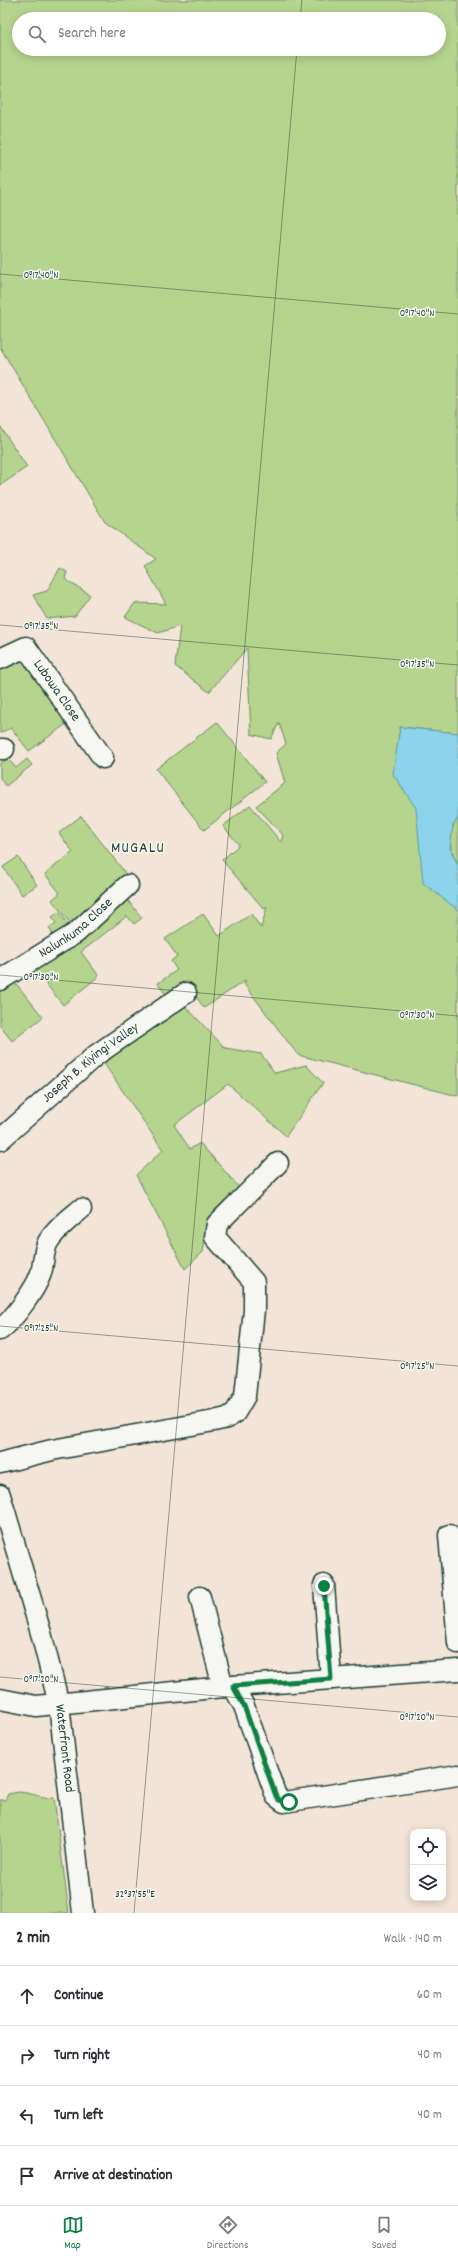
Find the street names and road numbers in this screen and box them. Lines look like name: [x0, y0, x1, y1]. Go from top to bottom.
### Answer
street label: Lubowa Close: [28, 656, 85, 726]
street label: Nalunkuma Close: [35, 894, 117, 964]
street label: Joseph B. Kiyingi Valley: [38, 1018, 143, 1108]
street label: Waterfront Road: [49, 1703, 79, 1794]

